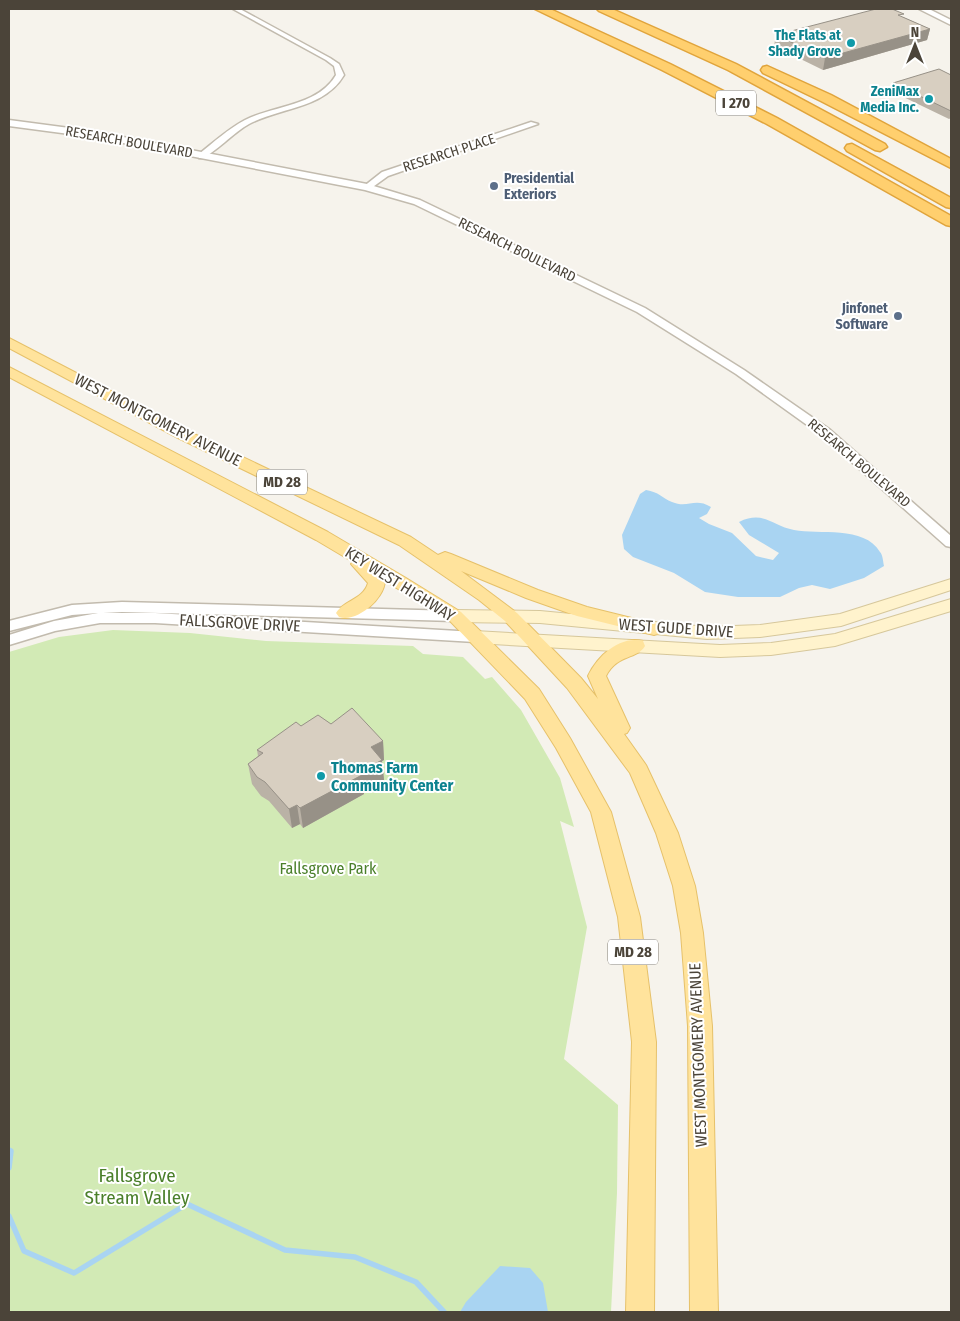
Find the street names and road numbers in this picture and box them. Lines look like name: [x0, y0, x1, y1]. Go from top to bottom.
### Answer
road number: I 270: [716, 90, 756, 116]
street label: RESEARCH BOULEVARD: [64, 122, 194, 162]
street label: RESEARCH PLACE: [401, 130, 498, 176]
street label: RESEARCH BOULEVARD: [455, 214, 579, 286]
street label: WEST MONTGOMERY AVENUE: [72, 370, 244, 470]
street label: RESEARCH BOULEVARD: [804, 415, 914, 511]
road number: MD 28: [257, 470, 307, 494]
street label: KEY WEST HIGHWAY: [342, 543, 458, 625]
street label: FALLSGROVE DRIVE: [179, 610, 301, 636]
street label: WEST GUDE DRIVE: [618, 615, 734, 641]
road number: MD 28: [608, 940, 658, 964]
street label: WEST MONTGOMERY AVENUE: [685, 963, 711, 1147]

